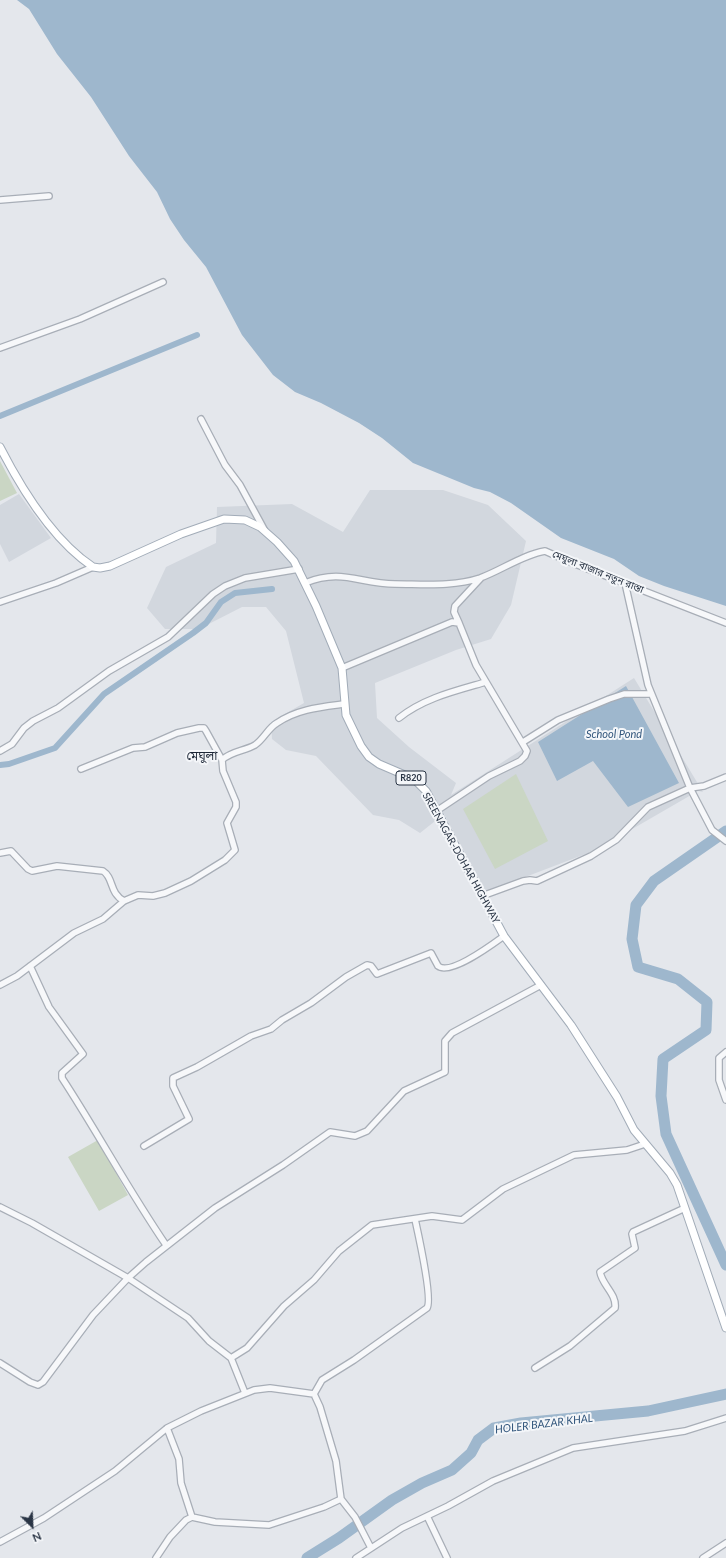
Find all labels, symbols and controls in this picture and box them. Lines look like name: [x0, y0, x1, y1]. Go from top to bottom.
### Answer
street label: মেঘুলা বাজার নতুন রাস্তা: [550, 548, 646, 596]
water label: School Pond: [586, 727, 642, 741]
district label: মেঘুলা: [186, 749, 218, 763]
road number: R820: [396, 771, 426, 785]
street label: SREENAGAR-DOHAR HIGHWAY: [420, 790, 502, 926]
water label: HOLER BAZAR KHAL: [494, 1411, 594, 1437]
north arrow: [12, 1506, 52, 1546]
text: N: [31, 1530, 44, 1545]

